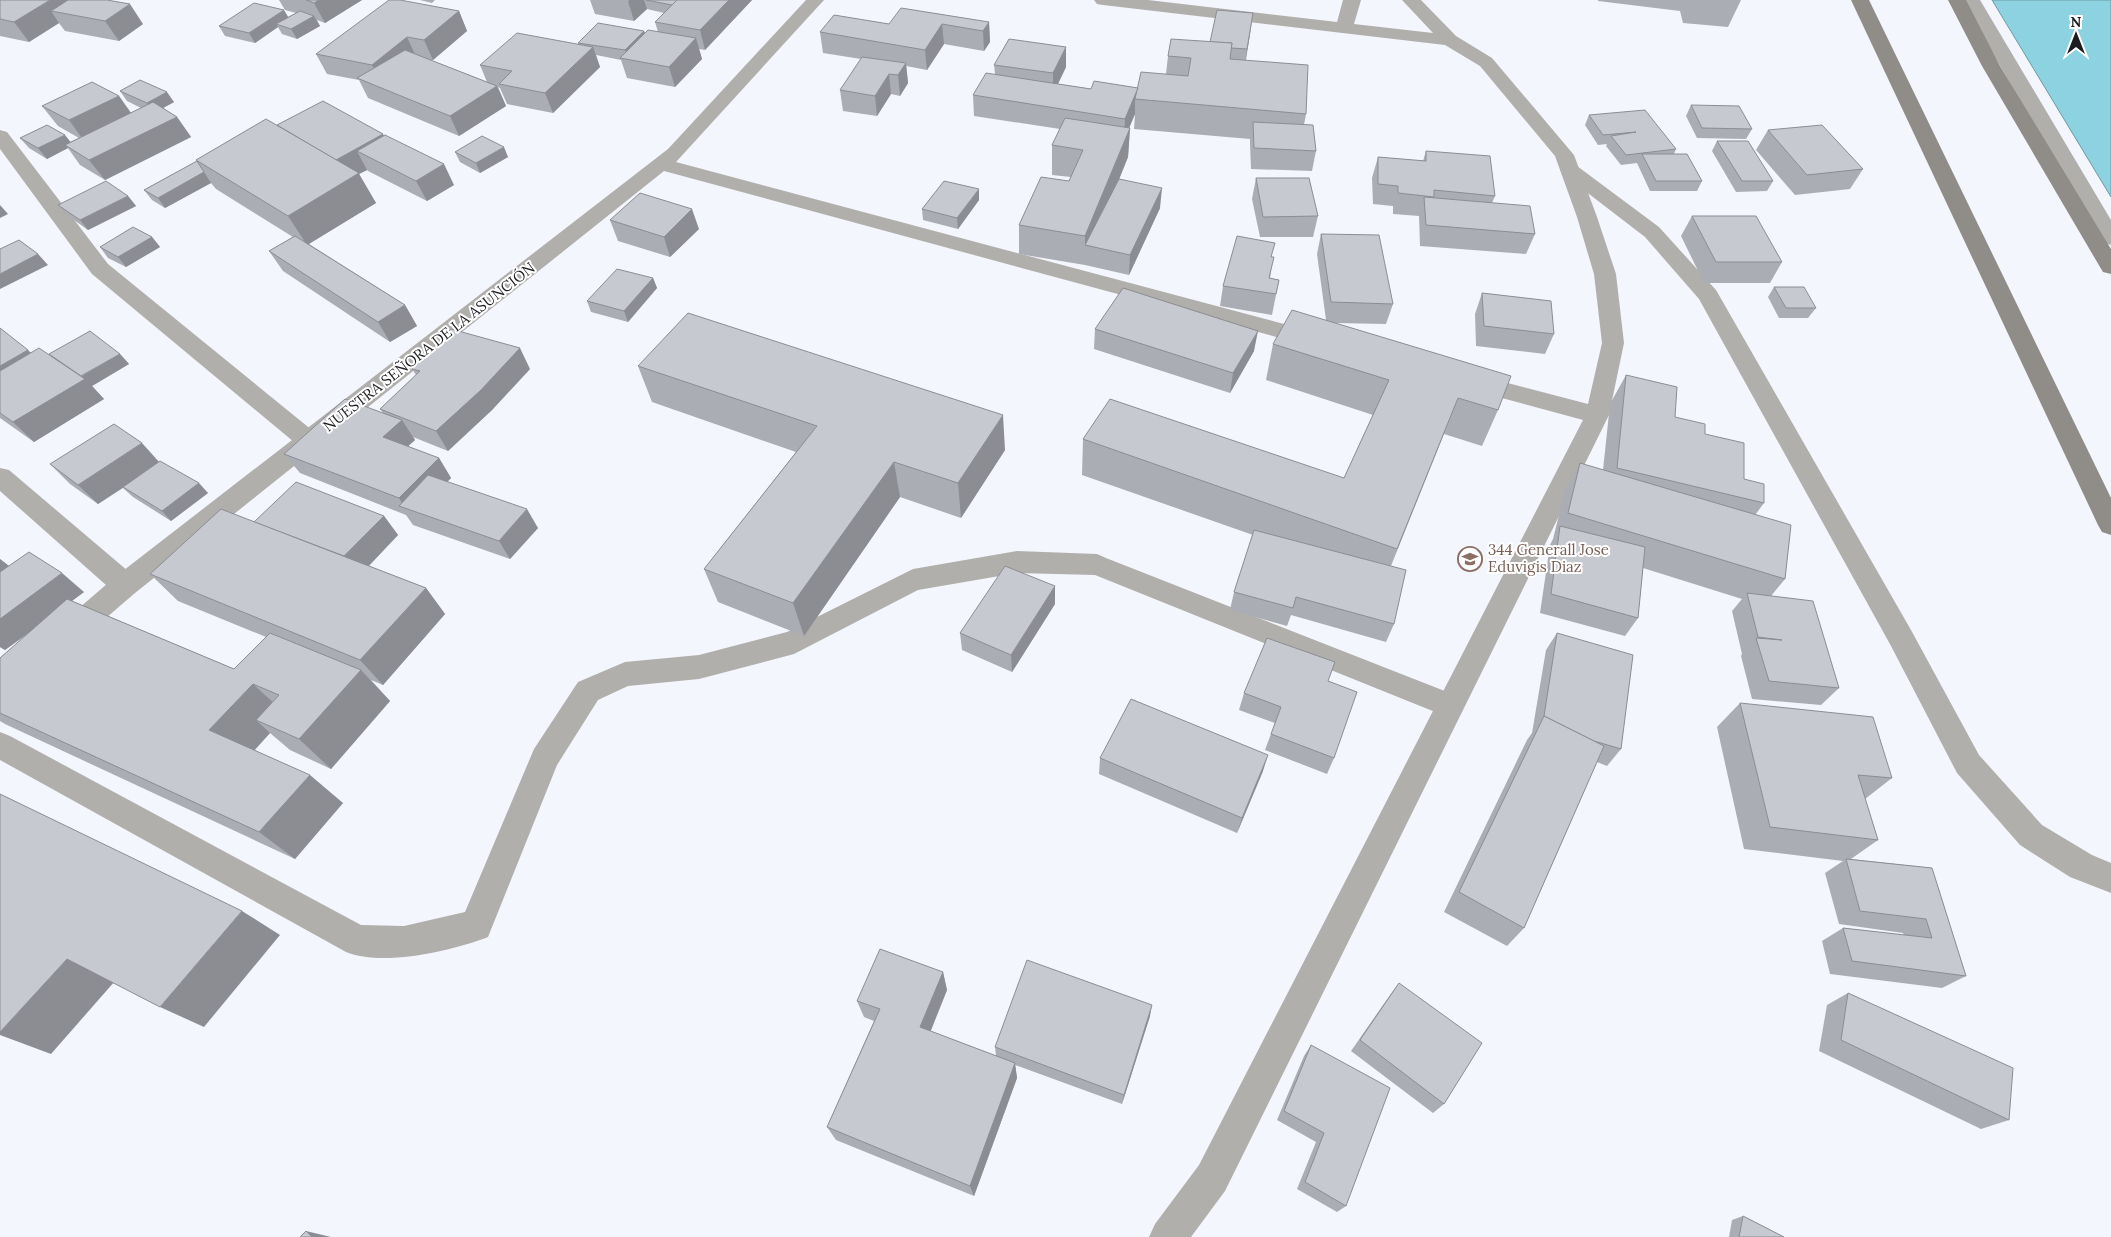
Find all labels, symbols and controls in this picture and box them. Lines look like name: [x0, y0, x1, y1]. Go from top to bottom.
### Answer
north arrow: [2051, 10, 2101, 60]
text: N: [2071, 13, 2082, 31]
street label: NUESTRA SEÑORA DE LA ASUNCIÓN: [319, 258, 538, 435]
place label: 344 Generall Jose Eduvigis Diaz: [1488, 540, 1609, 576]
school or university icon: 344 Generall Jose Eduvigis Diaz: [1457, 546, 1483, 572]

